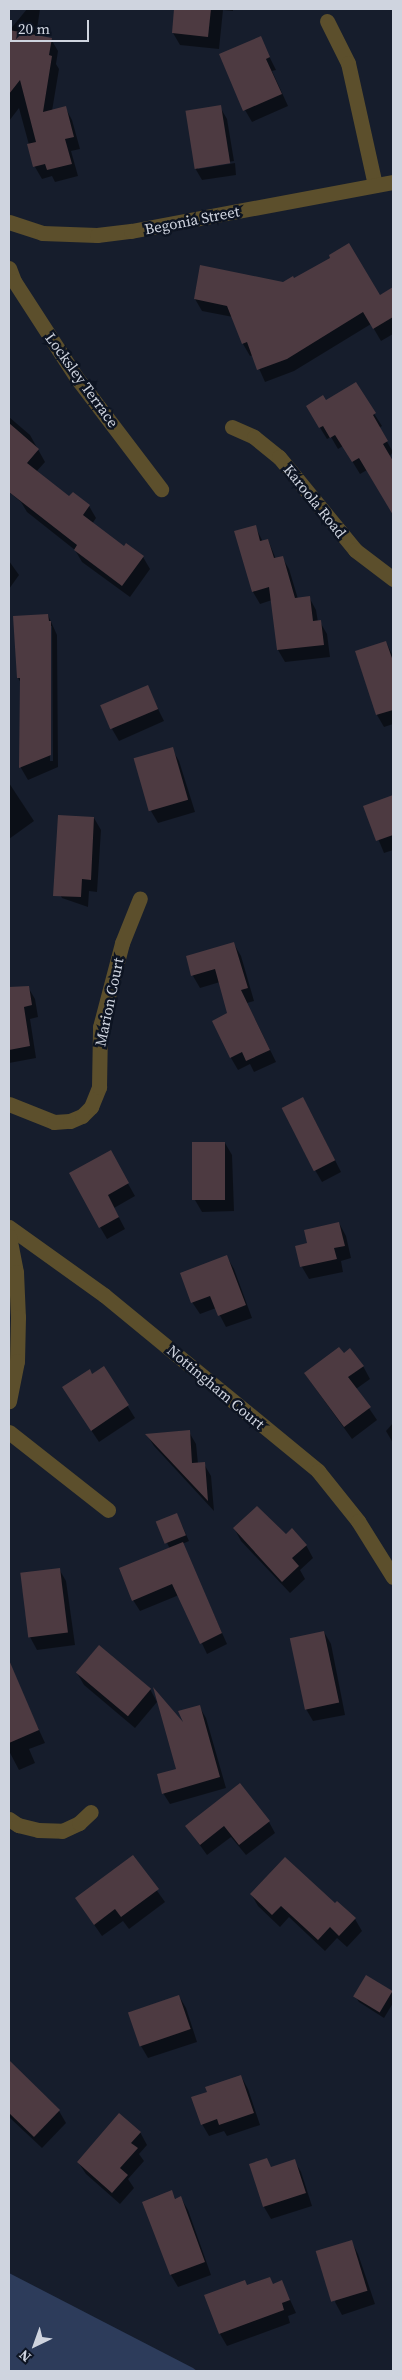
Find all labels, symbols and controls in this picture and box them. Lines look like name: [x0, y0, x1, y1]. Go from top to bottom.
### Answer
scale bar: [12, 10, 91, 42]
text: 20 m: [18, 18, 50, 39]
street label: Begonia Street: [143, 202, 241, 238]
street label: Locksley Terrace: [42, 329, 122, 431]
street label: Karoola Road: [280, 461, 350, 541]
street label: Marion Court: [91, 956, 127, 1048]
street label: Nottingham Court: [164, 1341, 268, 1433]
north arrow: [10, 2320, 60, 2370]
text: N: [14, 2345, 35, 2367]

